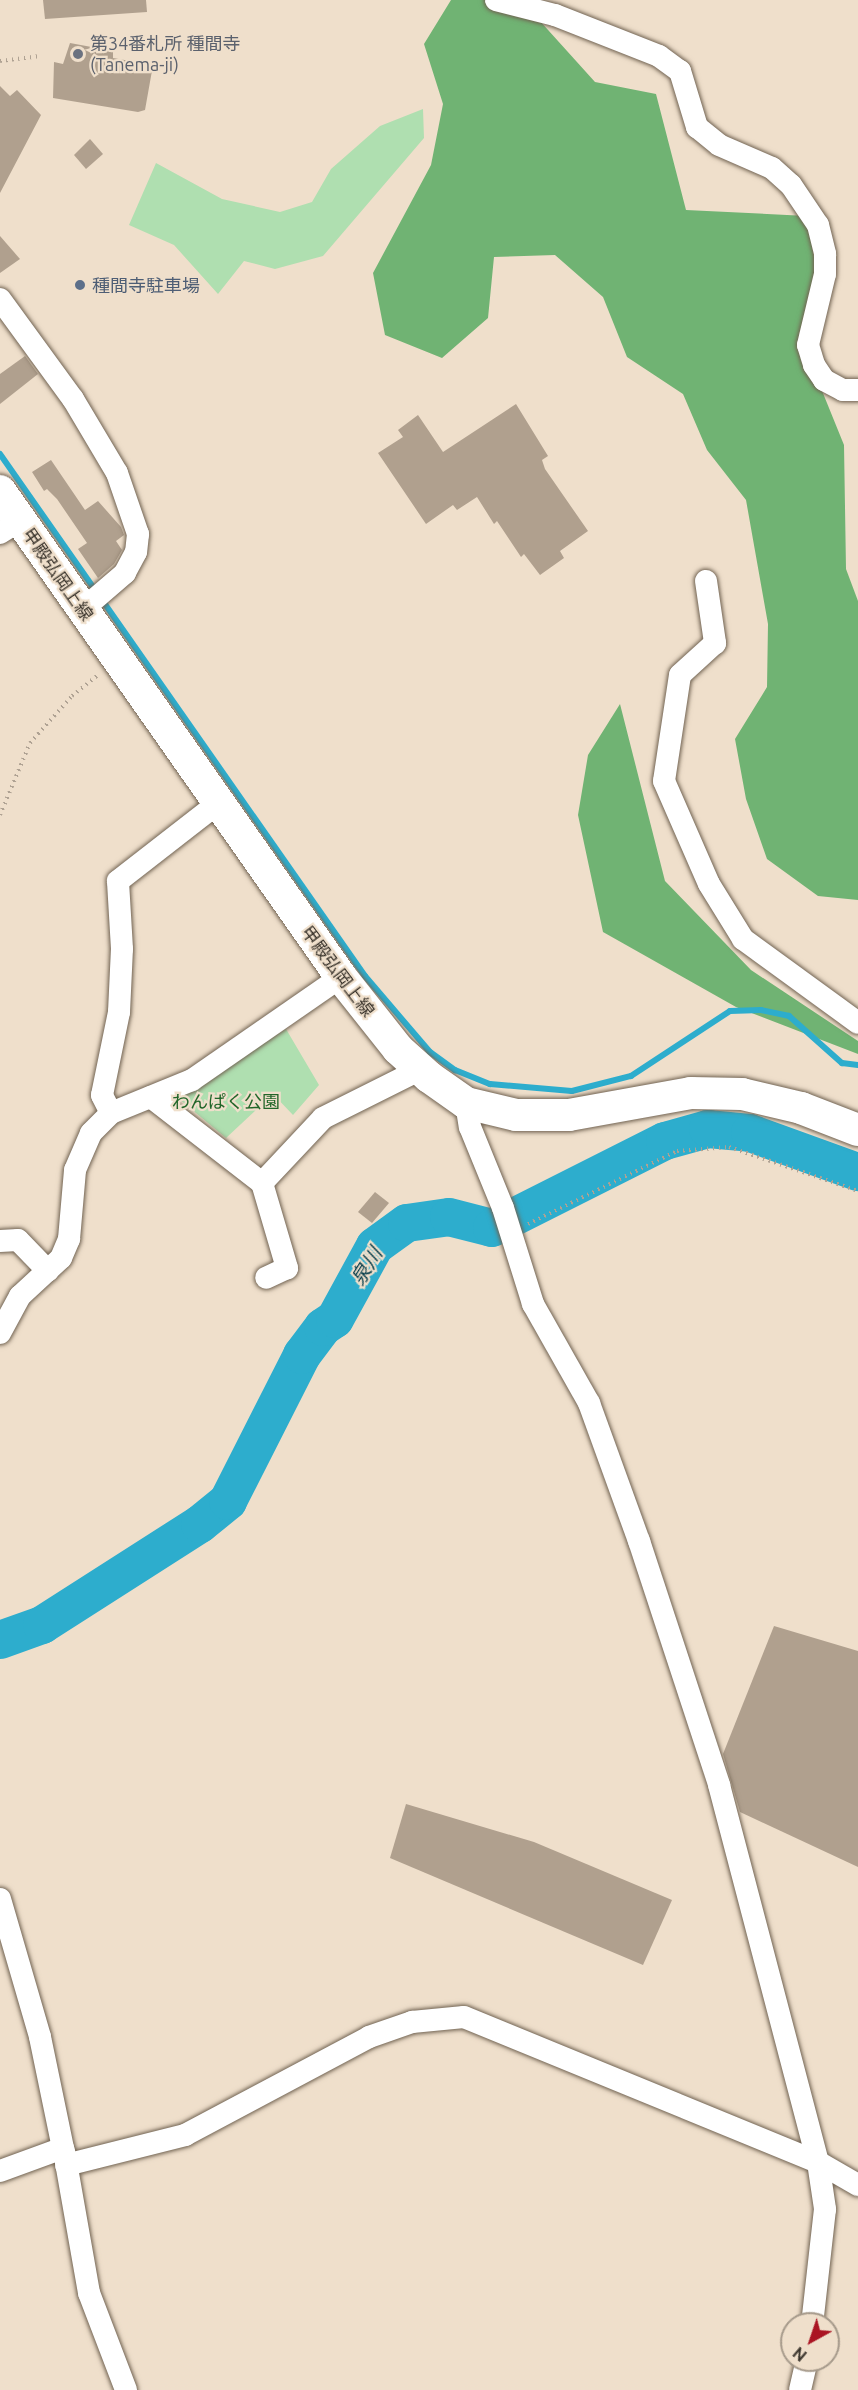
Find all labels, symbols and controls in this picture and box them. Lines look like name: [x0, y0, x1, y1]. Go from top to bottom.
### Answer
place label: 第34番札所 種間寺 (Tanema-ji): [90, 33, 240, 76]
marker: 第34番札所 種間寺 (Tanema-ji): [71, 47, 85, 61]
place label: 種間寺駐車場: [92, 274, 200, 296]
marker: 種間寺駐車場: [73, 278, 87, 292]
street label: 甲殿弘岡上線: [18, 524, 98, 624]
street label: 甲殿弘岡上線: [297, 921, 379, 1021]
park label: わんぱく公園: [172, 1090, 280, 1112]
water label: 泉川: [345, 1243, 387, 1289]
north arrow: [780, 2312, 840, 2372]
text: N: [789, 2344, 810, 2365]

